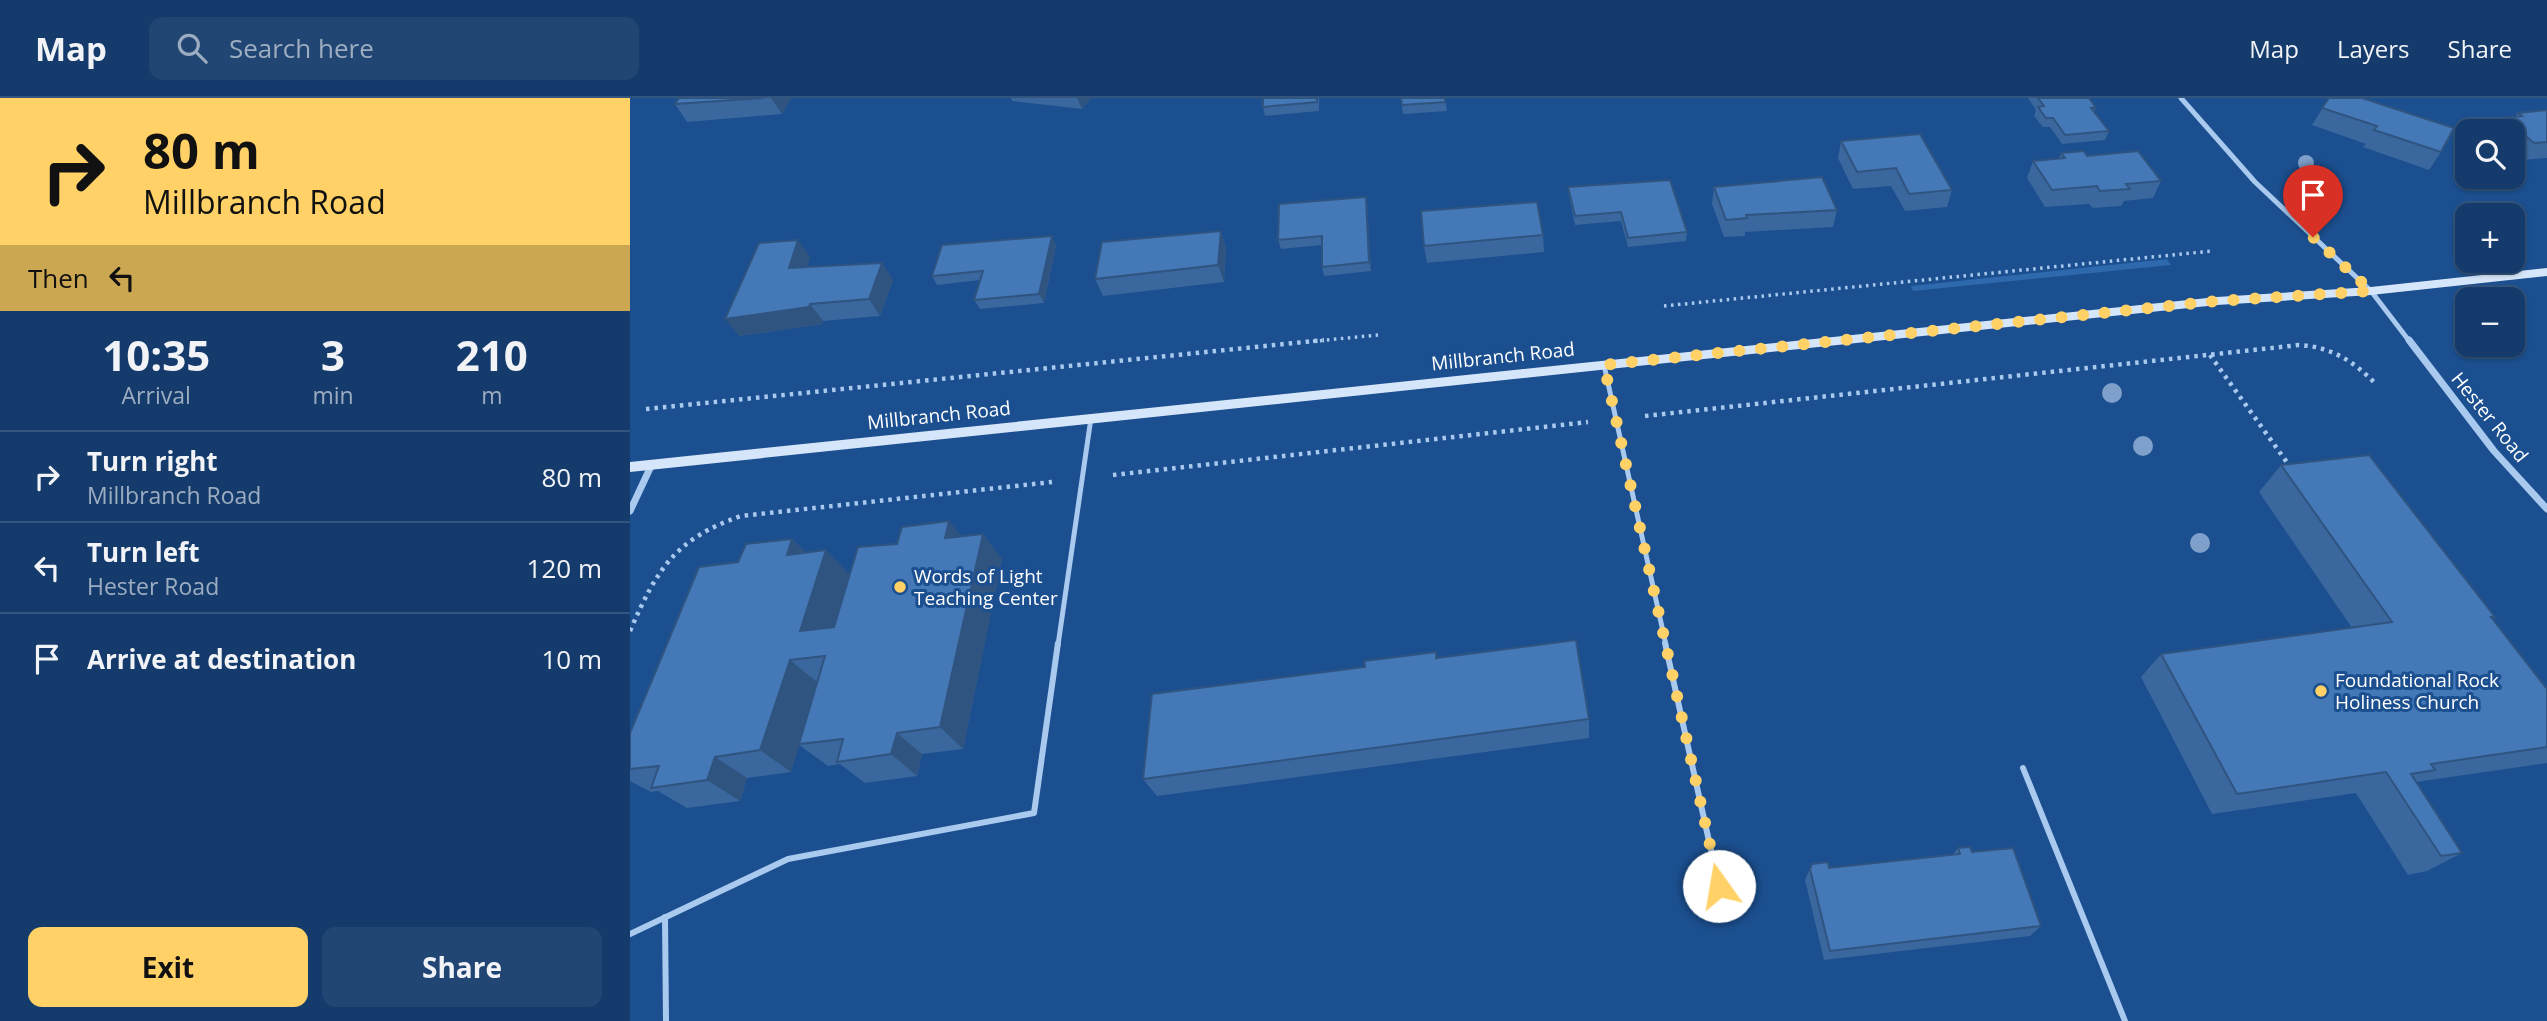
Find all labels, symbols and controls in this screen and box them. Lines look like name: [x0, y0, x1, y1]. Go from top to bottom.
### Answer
search box: [149, 17, 639, 80]
text: Map: [35, 26, 107, 71]
icon: search: [173, 29, 211, 67]
text: Search here: [229, 30, 374, 66]
text: Map: [2249, 32, 2299, 65]
text: Layers: [2337, 32, 2410, 65]
text: Share: [2448, 32, 2512, 65]
text: 80 m: [143, 117, 260, 183]
map controls: [2455, 119, 2525, 357]
button: search: [2455, 119, 2525, 189]
icon: right: [28, 126, 119, 217]
pin: [2283, 165, 2343, 237]
icon: arrive: [2294, 176, 2332, 214]
text: Millbranch Road: [143, 180, 386, 223]
button: +: [2455, 203, 2525, 273]
icon: left: [103, 259, 141, 297]
text: Then: [28, 260, 89, 296]
button: −: [2455, 287, 2525, 357]
text: 10:35: [102, 326, 210, 383]
text: 3: [321, 326, 345, 383]
text: 210: [456, 326, 528, 383]
street label: Millbranch Road: [1430, 336, 1576, 376]
street label: Hester Road: [2446, 366, 2534, 468]
text: Arrival: [122, 379, 191, 411]
text: min: [312, 379, 354, 411]
text: m: [481, 379, 502, 411]
street label: Millbranch Road: [866, 395, 1012, 435]
text: Turn right: [87, 443, 218, 479]
icon: right: [28, 458, 66, 496]
text: 80 m: [541, 459, 602, 495]
text: Millbranch Road: [87, 479, 261, 511]
text: Turn left: [87, 534, 199, 570]
icon: left: [28, 549, 66, 587]
text: 120 m: [527, 550, 602, 586]
place label: Words of Light Teaching Center: [914, 563, 1058, 611]
text: Hester Road: [87, 570, 219, 602]
marker: Words of Light Teaching Center: [892, 579, 908, 595]
icon: arrive: [28, 640, 66, 678]
text: Arrive at destination: [87, 641, 356, 677]
text: 10 m: [541, 641, 602, 677]
place label: Foundational Rock Holiness Church: [2335, 667, 2499, 715]
marker: Foundational Rock Holiness Church: [2313, 683, 2329, 699]
position arrow: [1682, 849, 1756, 923]
button: Exit: [28, 927, 308, 1007]
button: Share: [322, 927, 602, 1007]

